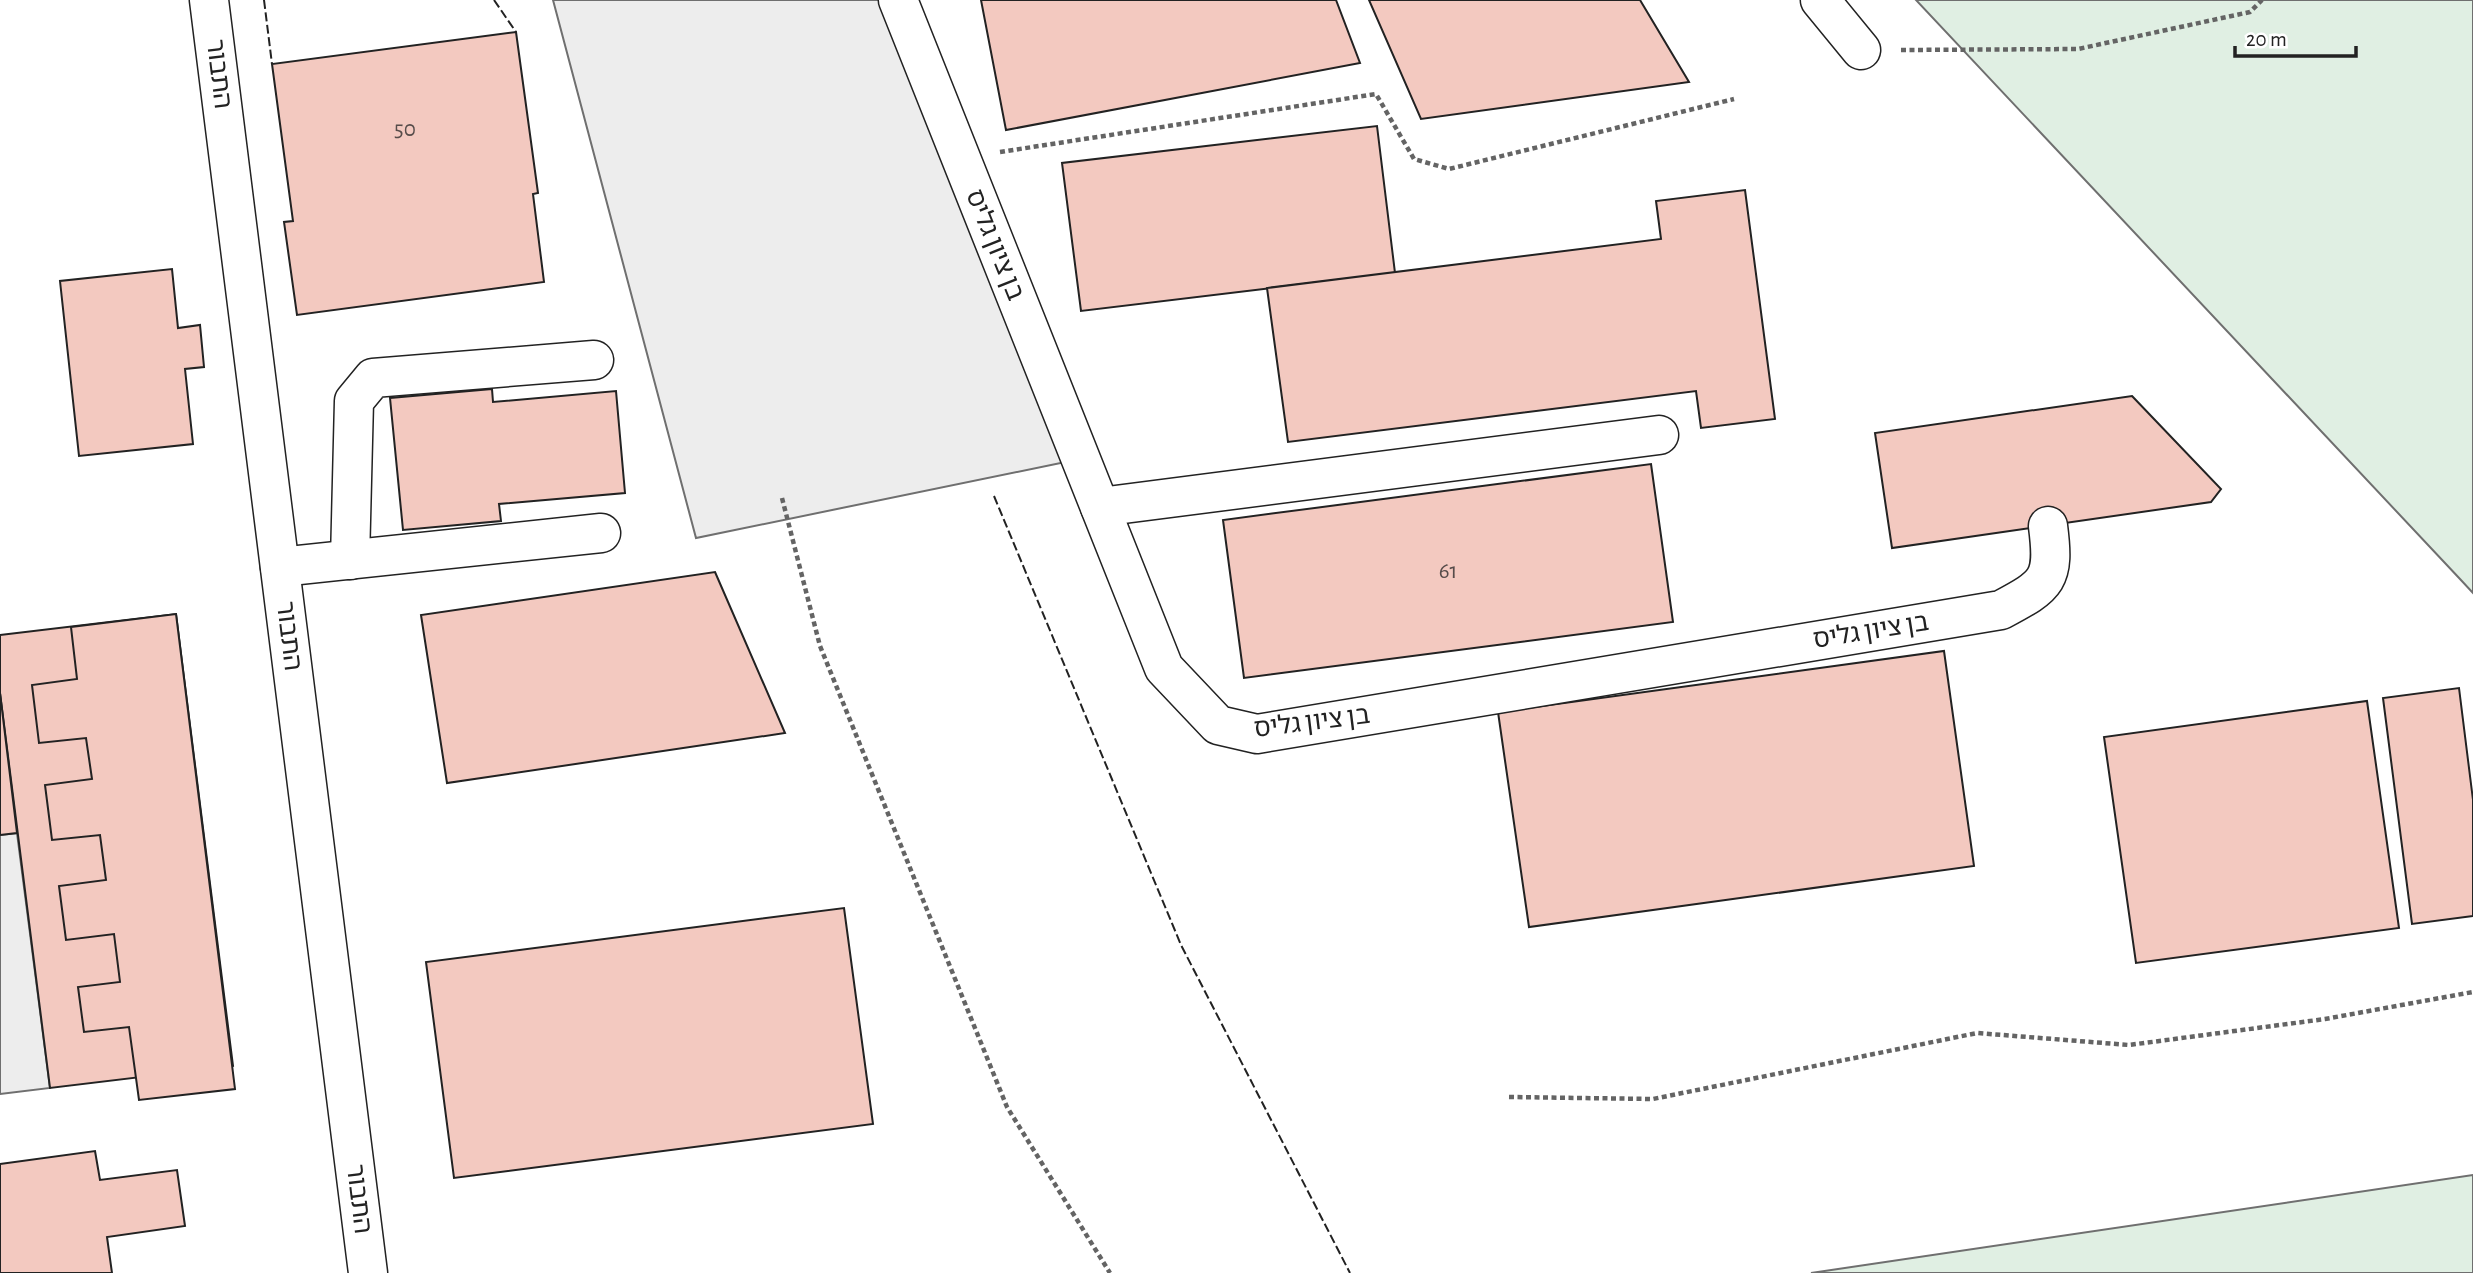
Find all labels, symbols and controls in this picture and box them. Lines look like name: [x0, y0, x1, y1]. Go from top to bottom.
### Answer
scale bar: [2235, 14, 2356, 58]
text: 20 m: [2246, 29, 2287, 50]
street label: התבור: [202, 38, 236, 110]
house number: 50: [394, 118, 416, 141]
street label: בן ציון גליס: [961, 186, 1029, 304]
house number: 61: [1439, 560, 1457, 583]
street label: התבור: [272, 600, 306, 672]
street label: בן ציון גליס: [1811, 609, 1931, 653]
street label: בן ציון גליס: [1252, 702, 1372, 742]
street label: התבור: [342, 1163, 376, 1235]

